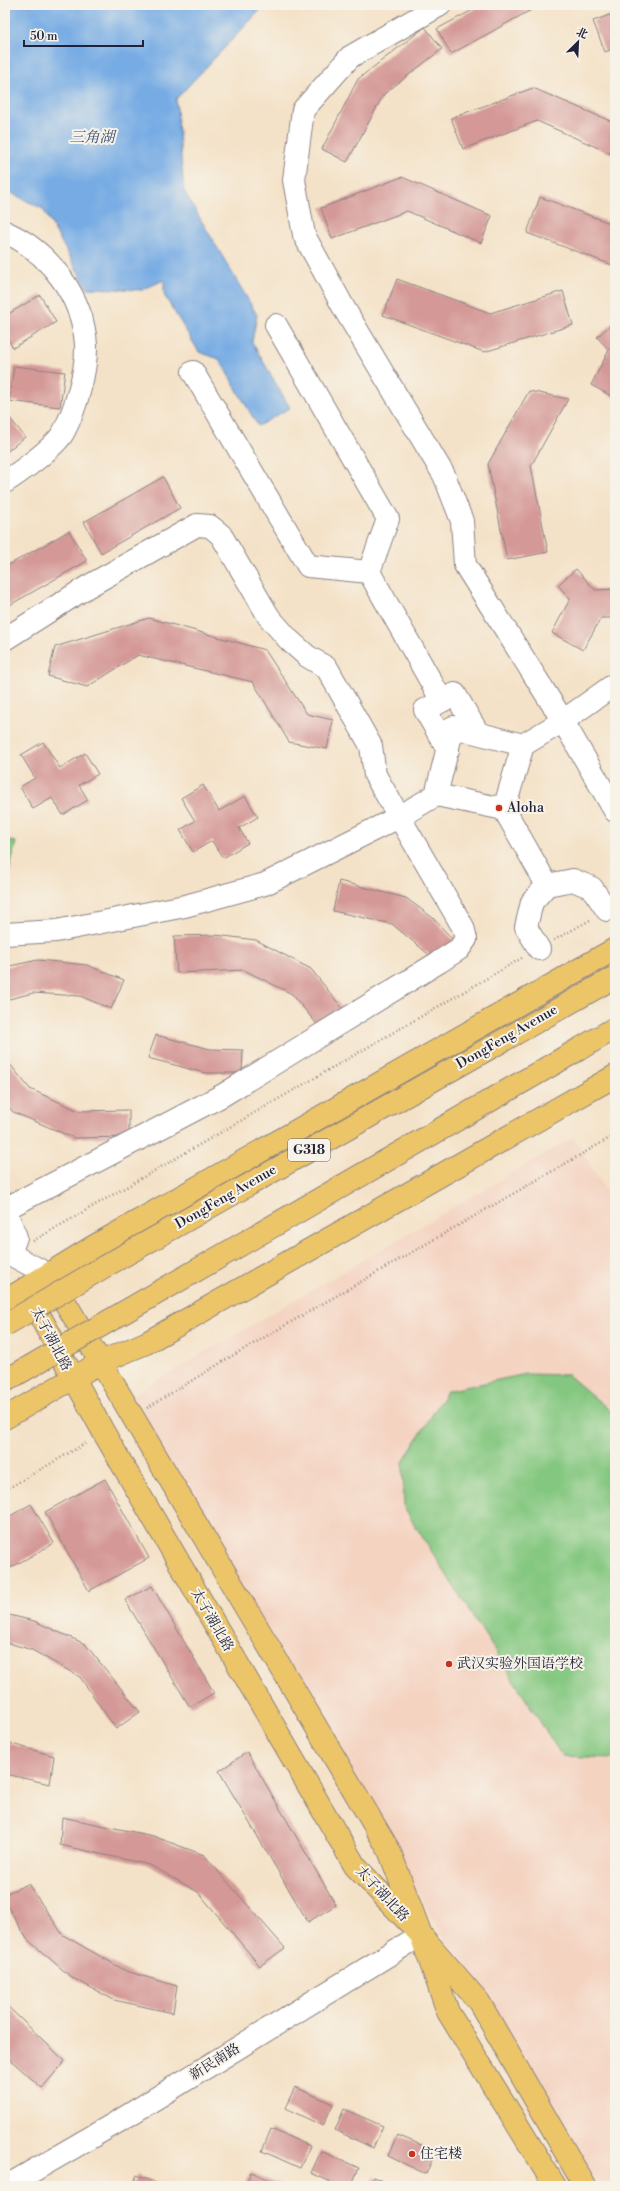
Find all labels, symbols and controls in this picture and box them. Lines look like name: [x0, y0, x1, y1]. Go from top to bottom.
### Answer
scale bar: [24, 22, 143, 48]
north arrow: [558, 22, 598, 62]
text: 北: [574, 25, 590, 42]
text: 50 m: [30, 29, 58, 44]
water label: 三角湖: [69, 128, 117, 147]
place label: Aloha: [506, 799, 545, 817]
marker: Aloha: [494, 803, 504, 813]
street label: DongFeng Avenue: [453, 1001, 561, 1073]
road number: G318: [288, 1139, 330, 1161]
street label: DongFeng Avenue: [172, 1161, 280, 1233]
street label: 太子湖北路: [27, 1304, 75, 1374]
street label: 太子湖北路: [187, 1585, 237, 1655]
place label: 武汉实验外国语学校: [457, 1655, 583, 1673]
marker: 武汉实验外国语学校: [444, 1659, 454, 1669]
street label: 太子湖北路: [352, 1862, 412, 1926]
street label: 新民南路: [186, 2040, 244, 2084]
place label: 住宅楼: [420, 2145, 462, 2163]
marker: 住宅楼: [407, 2149, 417, 2159]

